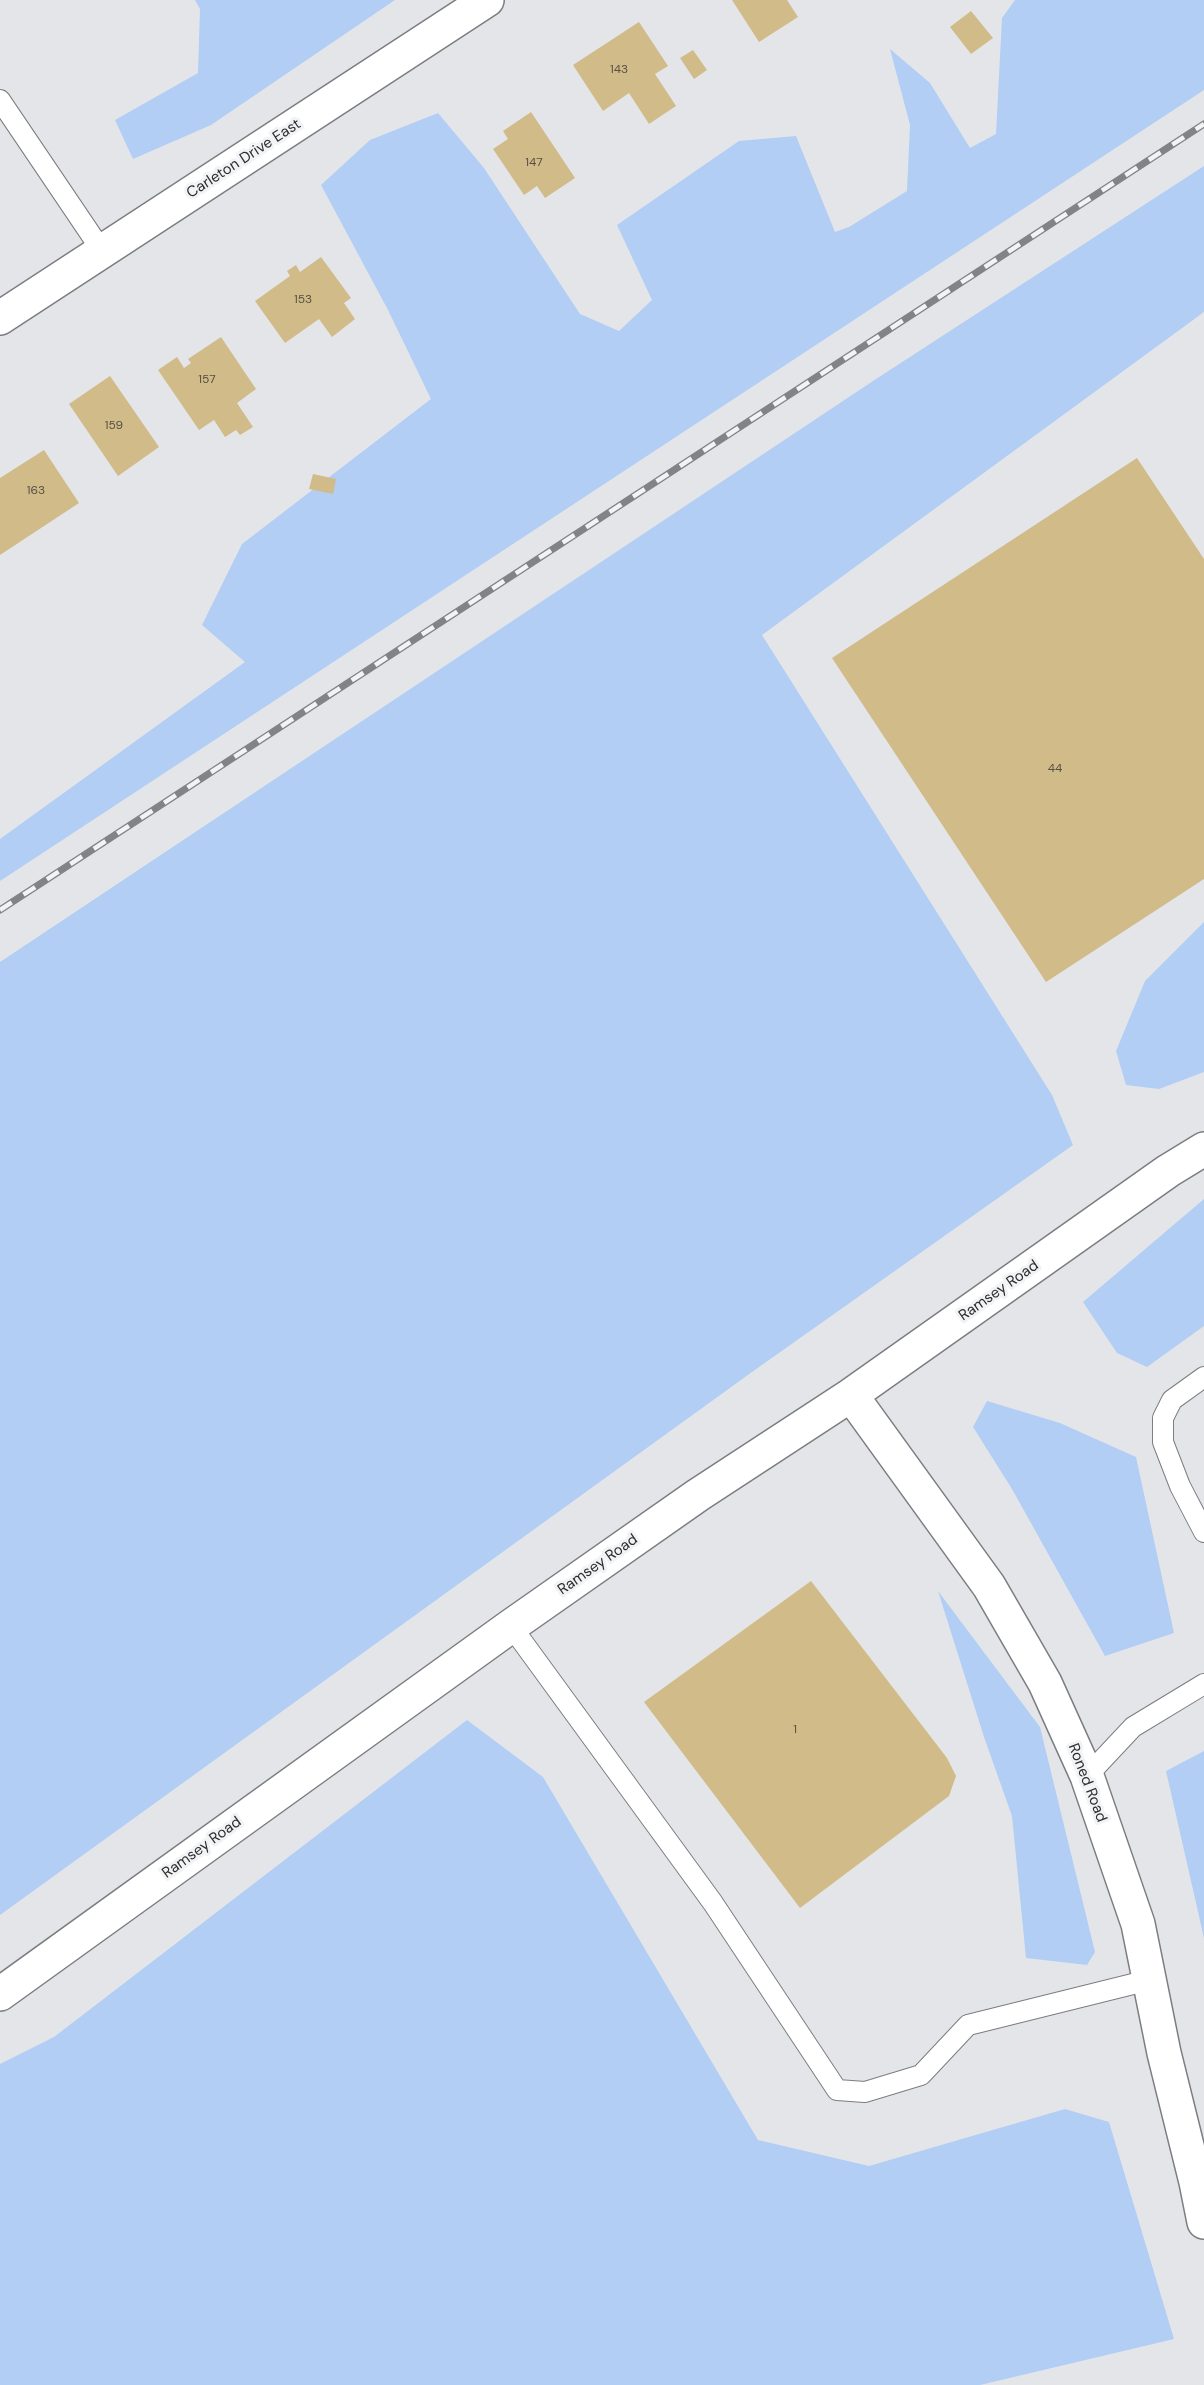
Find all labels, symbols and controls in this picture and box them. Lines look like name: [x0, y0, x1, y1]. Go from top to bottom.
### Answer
house number: 143: [610, 63, 628, 77]
street label: Carleton Drive East: [184, 115, 304, 203]
house number: 147: [525, 156, 543, 170]
house number: 153: [294, 293, 312, 307]
house number: 157: [198, 373, 216, 387]
house number: 159: [105, 419, 123, 433]
house number: 163: [27, 484, 45, 498]
house number: 44: [1048, 762, 1062, 776]
street label: Ramsey Road: [956, 1257, 1042, 1325]
street label: Ramsey Road: [555, 1531, 641, 1599]
house number: 1: [793, 1723, 797, 1737]
street label: Roned Road: [1064, 1741, 1110, 1825]
street label: Ramsey Road: [159, 1813, 245, 1883]

